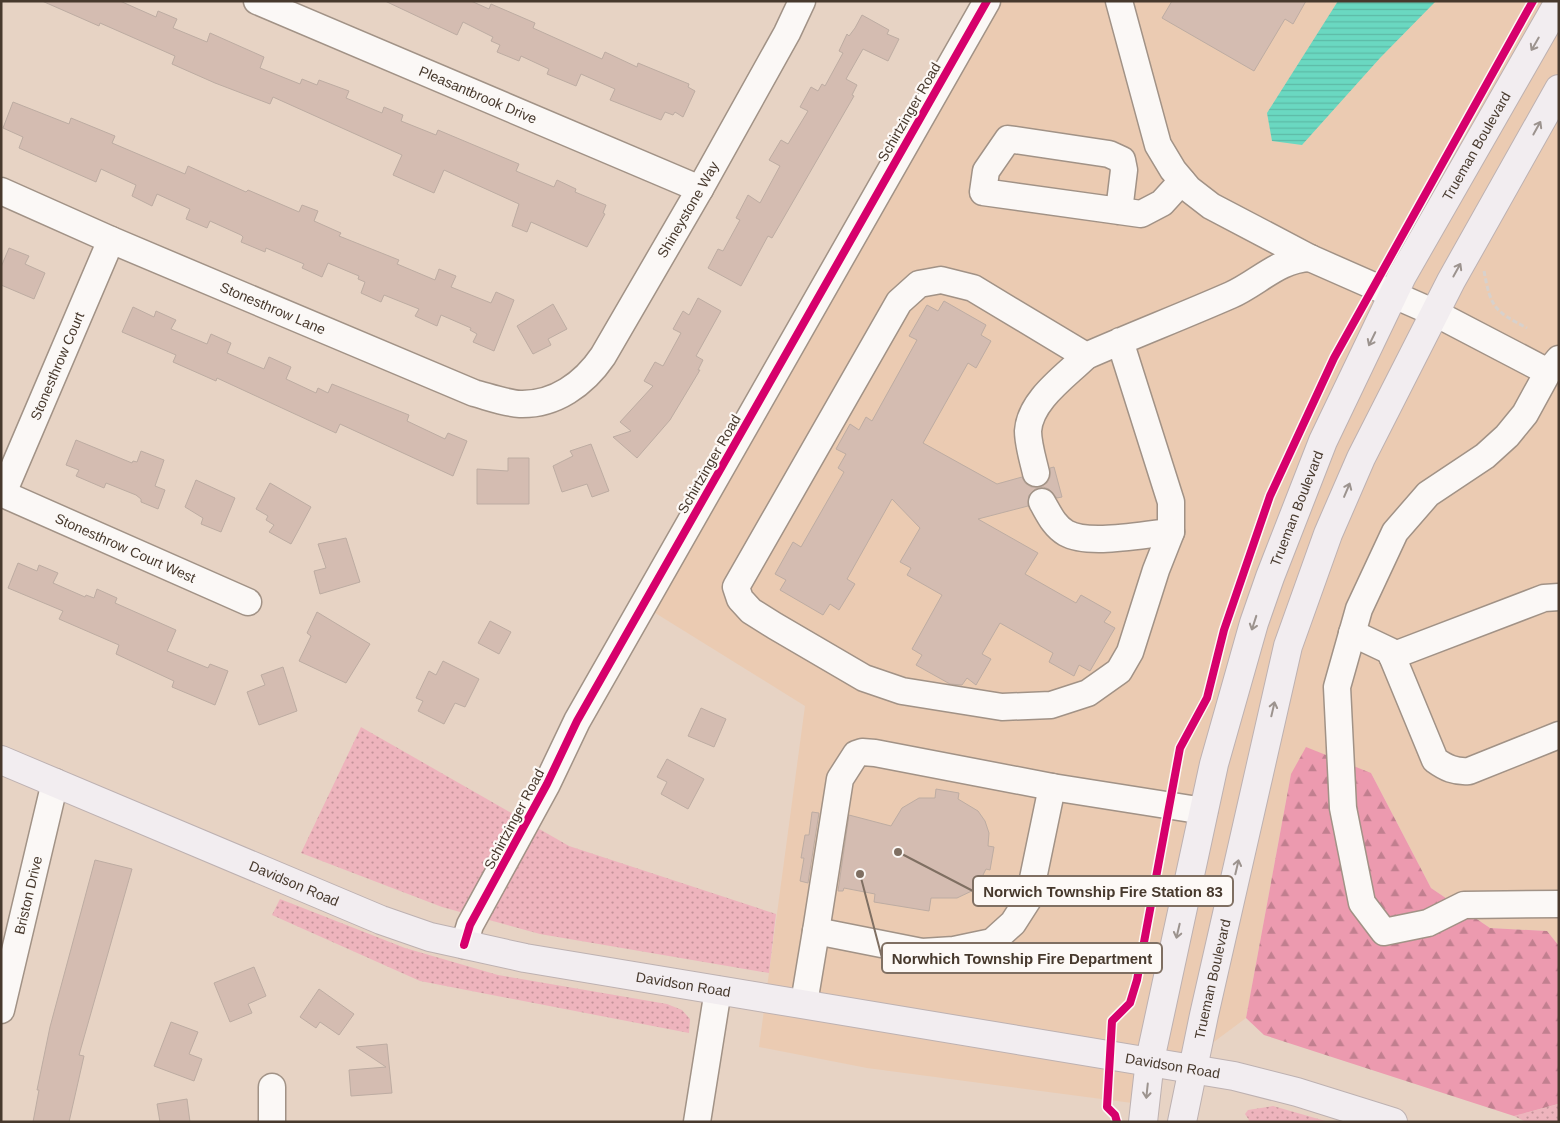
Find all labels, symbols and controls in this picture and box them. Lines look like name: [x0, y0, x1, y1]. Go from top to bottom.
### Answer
one-way arrow: [1529, 37, 1539, 51]
street label: Schirtzinger Road: [874, 60, 944, 164]
street label: Pleasantbrook Drive: [417, 63, 539, 127]
street label: Trueman Boulevard: [1439, 89, 1514, 203]
one-way arrow: [1532, 122, 1542, 136]
street label: Shineystone Way: [654, 159, 722, 261]
one-way arrow: [1453, 263, 1462, 278]
street label: Stonesthrow Lane: [218, 279, 328, 338]
street label: Stonesthrow Court: [27, 309, 87, 423]
one-way arrow: [1367, 331, 1376, 346]
street label: Schirtzinger Road: [674, 412, 744, 516]
street label: Trueman Boulevard: [1267, 448, 1326, 569]
one-way arrow: [1343, 483, 1353, 498]
street label: Stonesthrow Court West: [53, 510, 198, 586]
one-way arrow: [1249, 614, 1259, 630]
one-way arrow: [1269, 701, 1278, 717]
street label: Schirtzinger Road: [481, 766, 547, 872]
street label: Briston Drive: [11, 854, 45, 936]
street label: Davidson Road: [247, 857, 341, 909]
one-way arrow: [1233, 860, 1242, 876]
callout: Norwich Township Fire Station 83: [973, 876, 1233, 906]
text: Norwich Township Fire Station 83: [983, 883, 1223, 900]
street label: Trueman Boulevard: [1191, 918, 1234, 1041]
one-way arrow: [1173, 923, 1182, 939]
callout: Norwhich Township Fire Department: [882, 943, 1162, 973]
text: Norwhich Township Fire Department: [892, 950, 1152, 967]
street label: Davidson Road: [635, 969, 732, 1000]
street label: Davidson Road: [1124, 1050, 1221, 1082]
one-way arrow: [1142, 1083, 1152, 1099]

